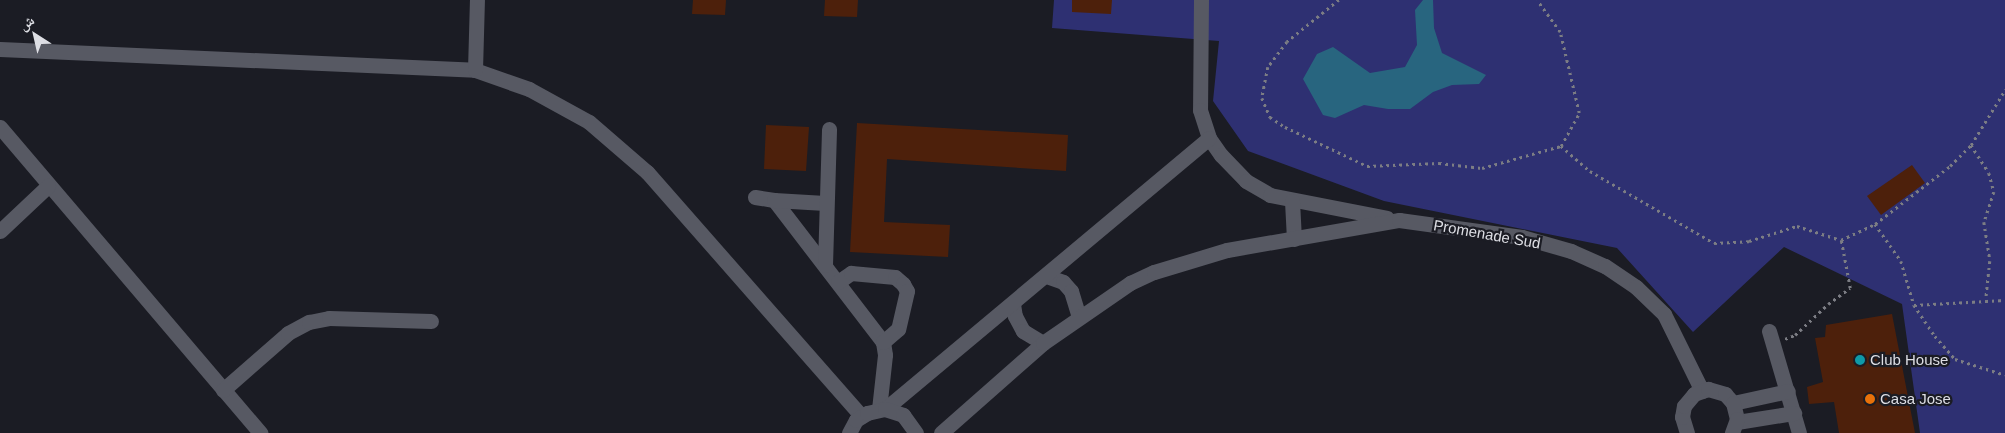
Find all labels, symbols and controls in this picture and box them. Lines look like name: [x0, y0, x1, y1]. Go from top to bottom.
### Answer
north arrow: [10, 10, 60, 60]
text: ش: [16, 12, 37, 34]
street label: Promenade Sud: [1432, 216, 1542, 252]
place label: Club House: [1870, 351, 1948, 369]
marker: Club House: [1854, 354, 1866, 366]
place label: Casa Jose: [1880, 390, 1951, 408]
marker: Casa Jose: [1864, 393, 1876, 405]

